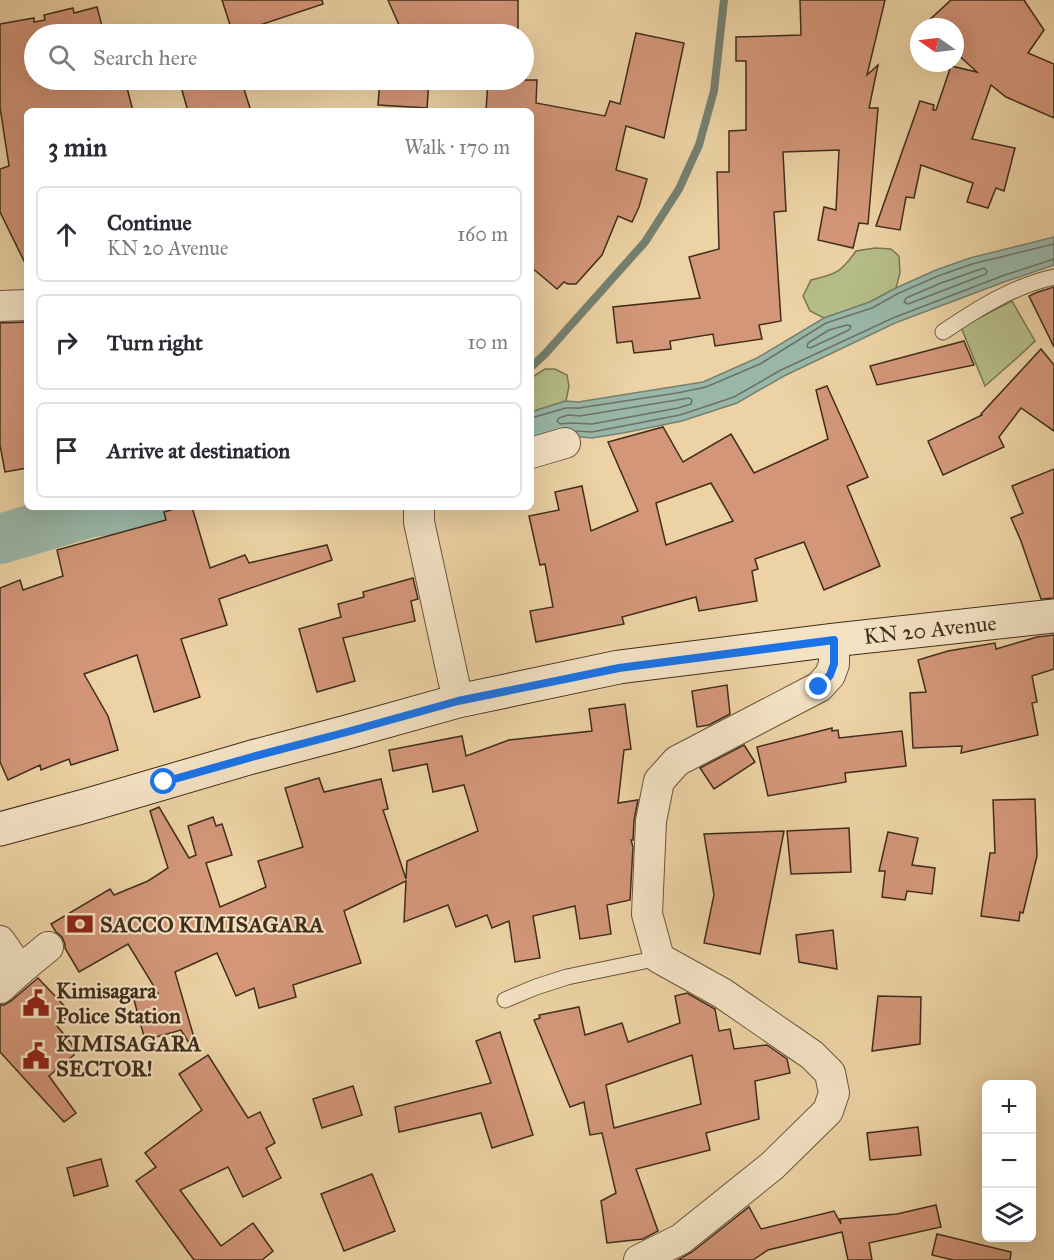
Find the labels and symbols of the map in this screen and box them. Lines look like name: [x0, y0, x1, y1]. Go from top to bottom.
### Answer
north arrow: [910, 18, 964, 72]
street label: KN 20 Avenue: [862, 609, 998, 650]
route end: [805, 673, 831, 699]
route start: [150, 768, 176, 794]
bank icon: SACCO KIMISAGARA: [65, 909, 95, 939]
place label: SACCO KIMISAGARA: [100, 911, 324, 938]
place label: Kimisagara Police Station: [56, 977, 181, 1029]
public building icon: Kimisagara Police Station: [21, 988, 51, 1018]
place label: KIMISAGARA SECTOR!: [56, 1030, 201, 1082]
public building icon: KIMISAGARA SECTOR!: [21, 1041, 51, 1071]

